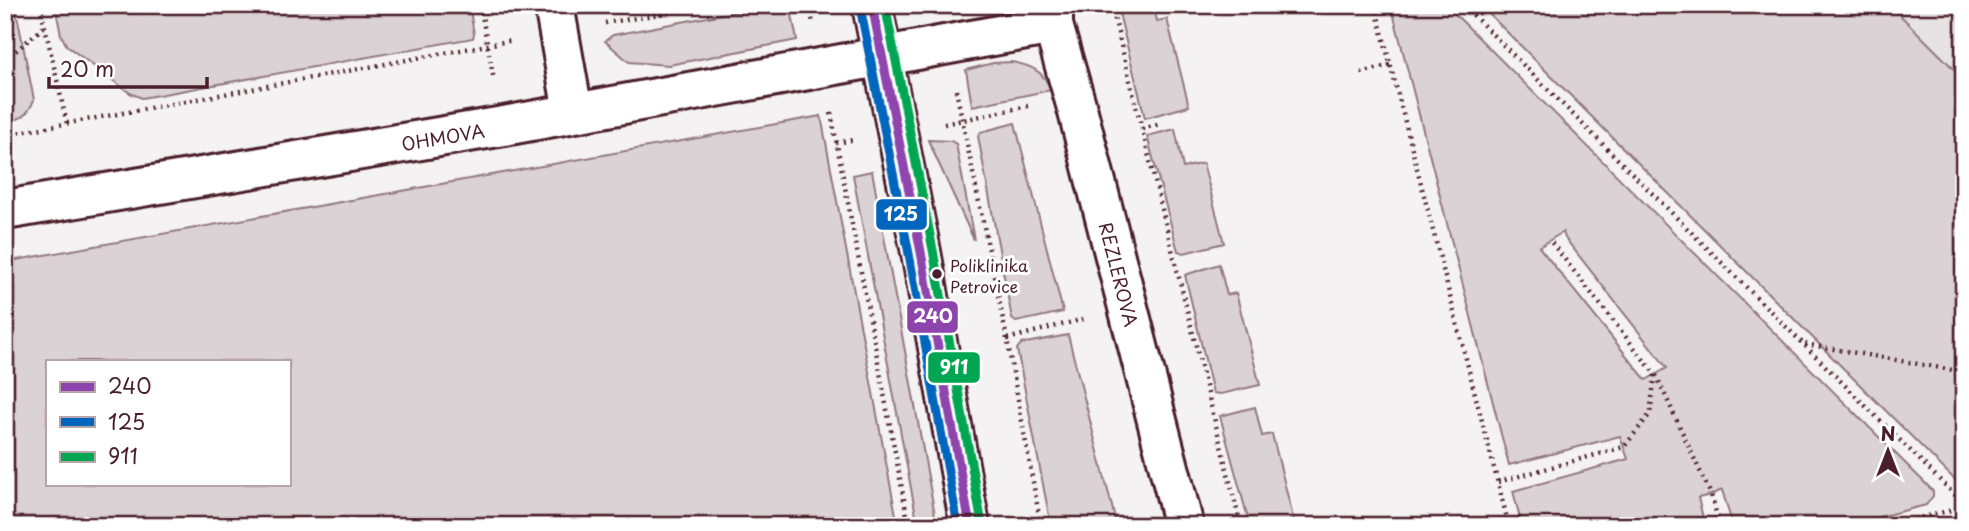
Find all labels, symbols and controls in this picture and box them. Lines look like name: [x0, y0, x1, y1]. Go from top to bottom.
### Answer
scale bar: [49, 46, 206, 90]
text: 20 m: [60, 52, 114, 84]
street label: OHMOVA: [399, 116, 487, 157]
line badge: 125: [875, 198, 928, 231]
text: 125: [884, 199, 918, 227]
street label: REZLEROVA: [1093, 219, 1146, 329]
place label: Poliklinika Petrovice: [950, 253, 1028, 298]
marker: Poliklinika Petrovice: [930, 267, 944, 281]
line badge: 240: [906, 300, 959, 334]
text: 240: [913, 301, 953, 329]
line badge: 911: [927, 351, 981, 384]
text: 911: [940, 352, 968, 380]
legend: [46, 360, 290, 486]
text: 240: [108, 369, 152, 401]
text: 125: [108, 405, 145, 437]
north arrow: [1854, 416, 1924, 486]
text: N: [1880, 419, 1896, 447]
text: 911: [108, 439, 138, 471]

